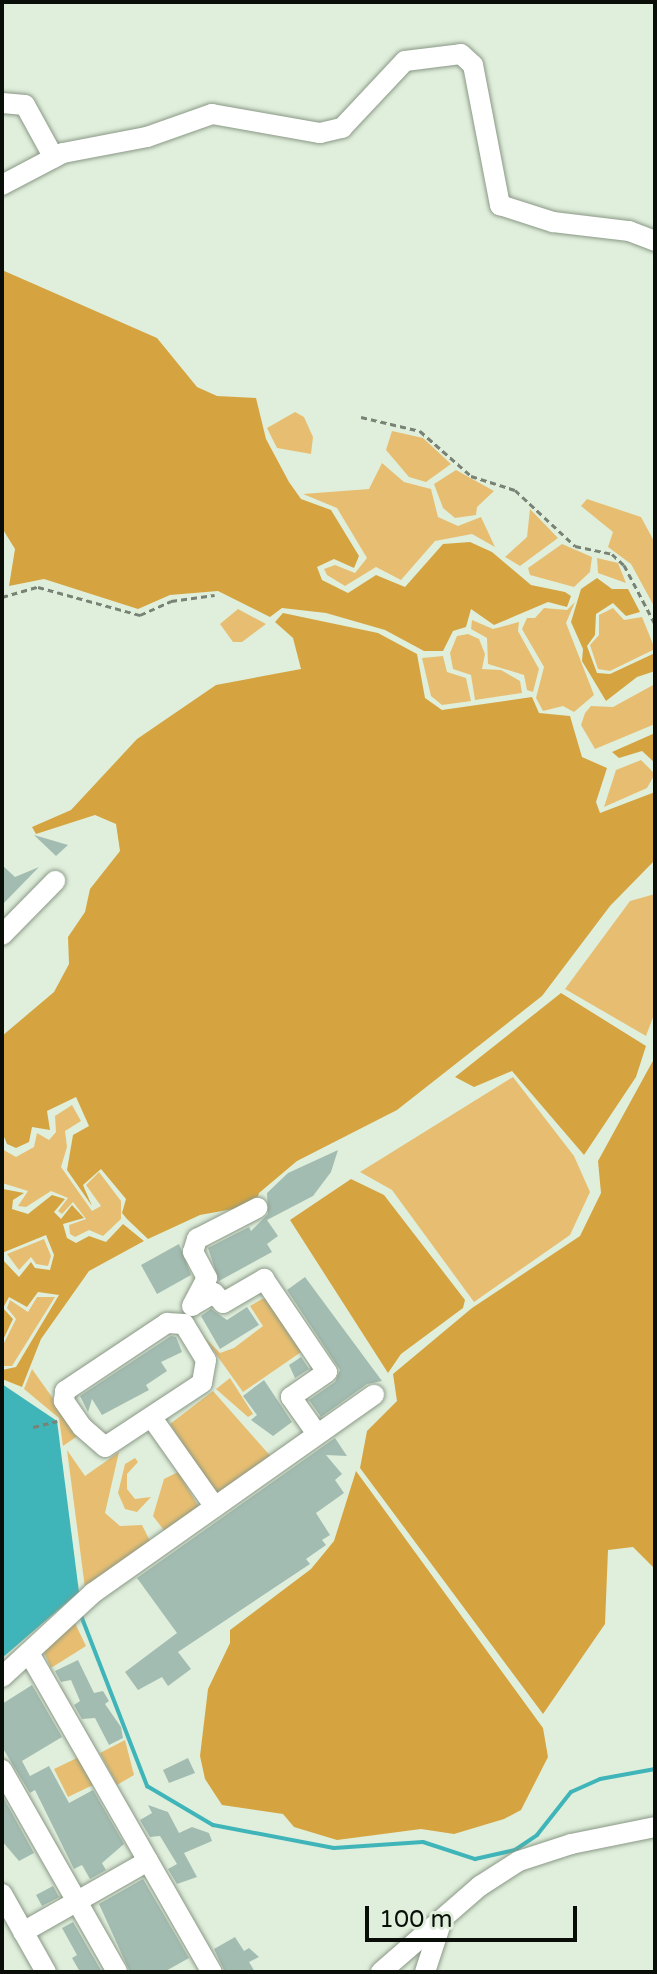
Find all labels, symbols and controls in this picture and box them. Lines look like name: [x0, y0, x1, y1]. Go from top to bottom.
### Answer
scale bar: [369, 1890, 581, 1940]
text: 100 m: [379, 1905, 453, 1934]

